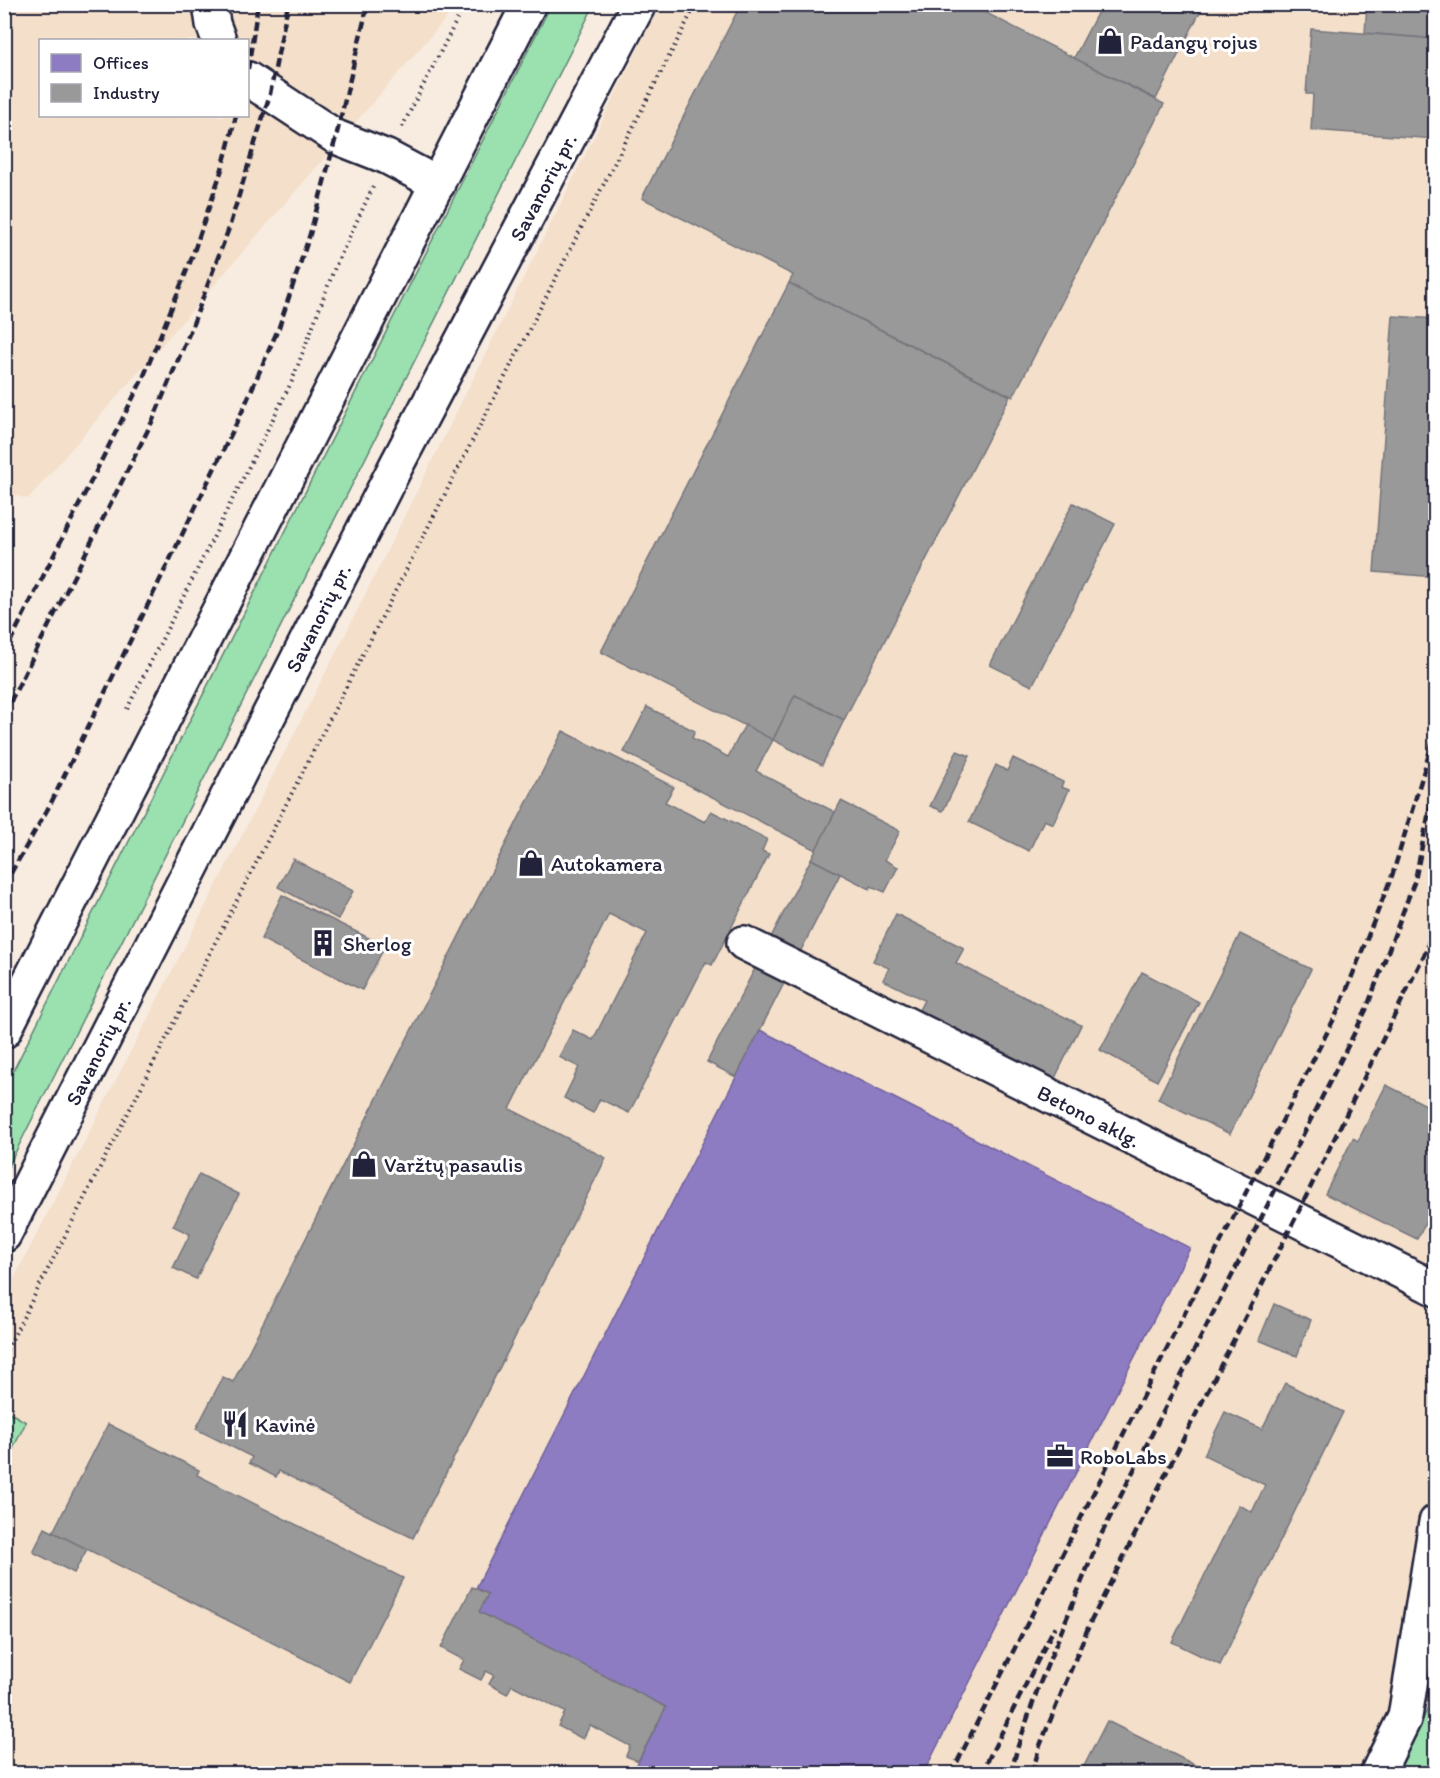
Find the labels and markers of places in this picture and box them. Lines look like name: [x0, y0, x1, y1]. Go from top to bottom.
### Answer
shop icon: Padangų rojus: [1095, 26, 1125, 56]
place label: Padangų rojus: [1130, 29, 1258, 54]
shop icon: Autokamera: [516, 848, 546, 878]
place label: Autokamera: [551, 851, 662, 876]
building icon: Sherlog: [308, 928, 338, 958]
place label: Sherlog: [343, 931, 412, 956]
shop icon: Varžtų pasaulis: [349, 1149, 379, 1179]
place label: Varžtų pasaulis: [384, 1152, 523, 1177]
restaurant icon: Kavinė: [220, 1409, 250, 1439]
place label: Kavinė: [255, 1412, 316, 1437]
office icon: RoboLabs: [1045, 1441, 1075, 1471]
place label: RoboLabs: [1080, 1444, 1167, 1469]

